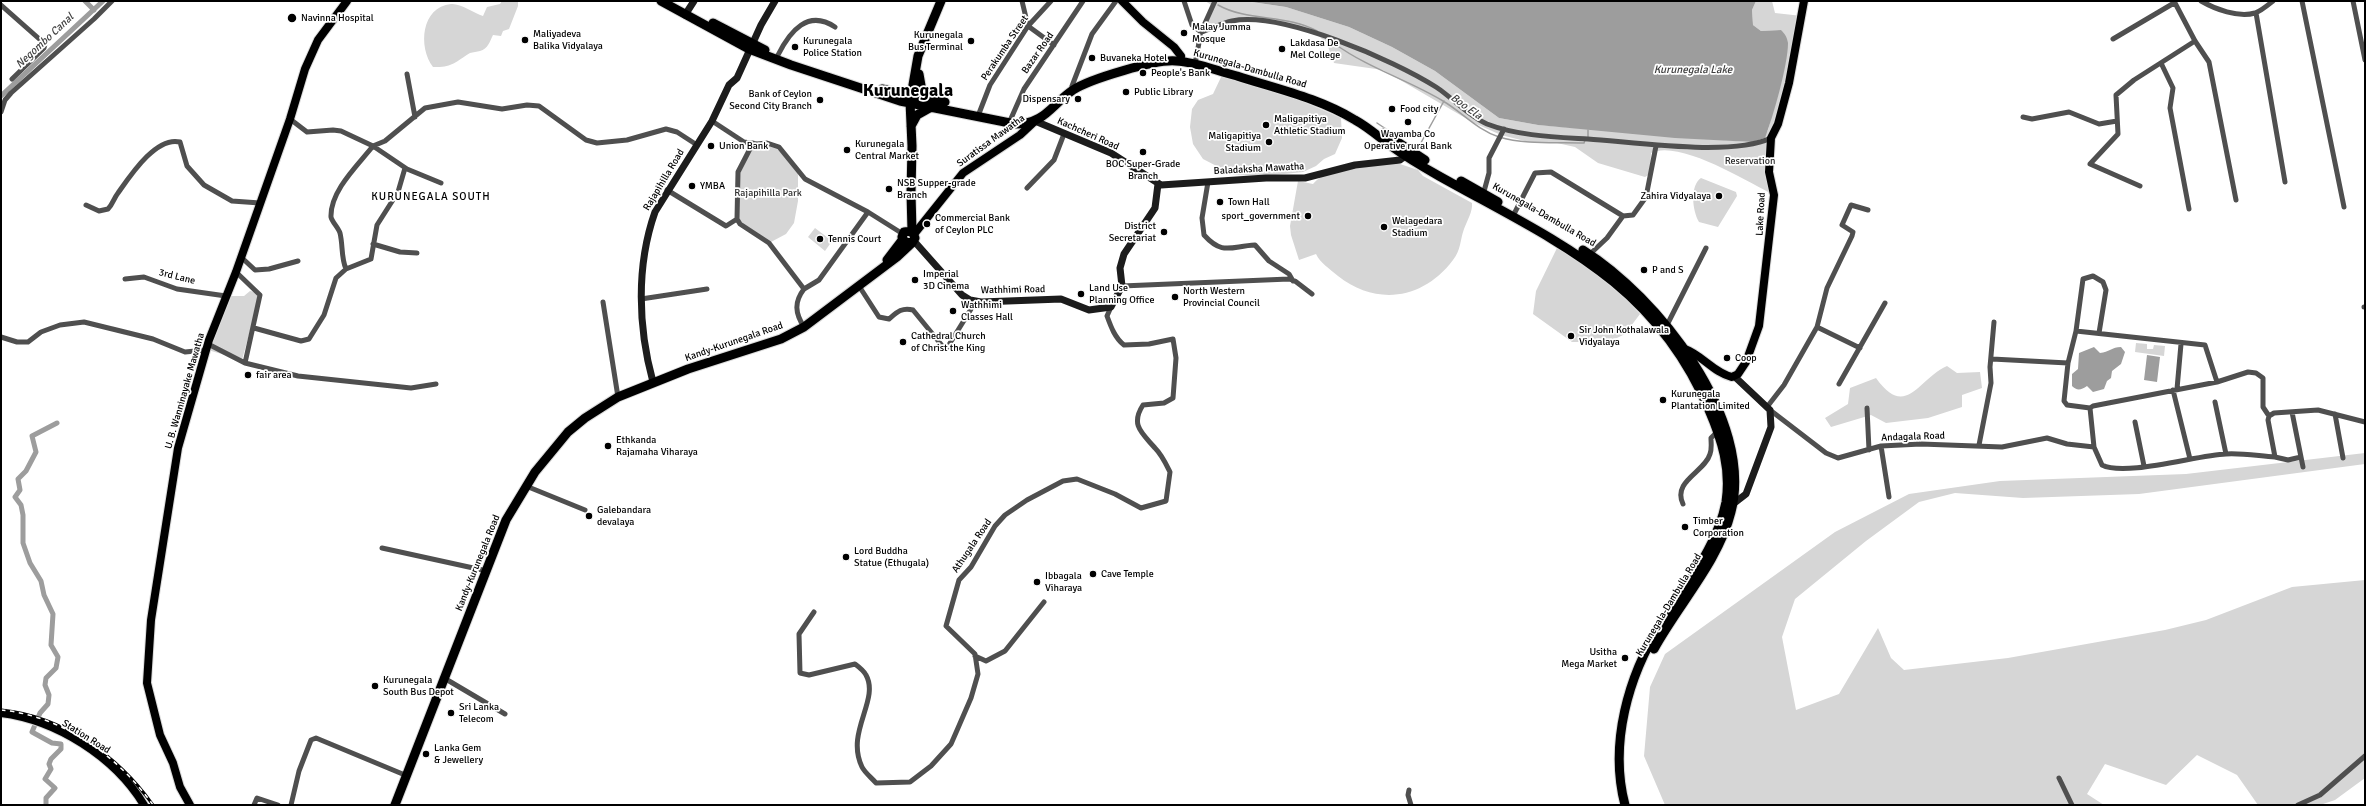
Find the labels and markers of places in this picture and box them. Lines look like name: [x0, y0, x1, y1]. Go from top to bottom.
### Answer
marker: Navinna Hospital: [286, 12, 298, 24]
place label: Navinna Hospital: [301, 12, 374, 24]
place label: Malay Jumma Mosque: [1192, 21, 1251, 44]
place label: Maliyadeva Balika Vidyalaya: [533, 28, 603, 52]
marker: Malay Jumma Mosque: [1179, 28, 1189, 38]
place label: Kurunegala Bus Terminal: [908, 29, 963, 52]
marker: Maliyadeva Balika Vidyalaya: [520, 35, 530, 45]
place label: Kurunegala Police Station: [803, 35, 862, 58]
marker: Kurunegala Bus Terminal: [966, 36, 976, 46]
place label: Lakdasa De Mel College: [1290, 37, 1340, 60]
marker: Kurunegala Police Station: [790, 42, 800, 52]
marker: Lakdasa De Mel College: [1277, 44, 1287, 54]
place label: Buvaneka Hotel: [1100, 52, 1167, 64]
marker: Buvaneka Hotel: [1087, 53, 1097, 63]
place label: People's Bank: [1151, 67, 1210, 79]
marker: People's Bank: [1138, 68, 1148, 78]
place label: Public Library: [1134, 86, 1193, 98]
marker: Public Library: [1121, 87, 1131, 97]
place label: Bank of Ceylon Second City Branch: [729, 88, 812, 112]
place label: Dispensary: [1023, 93, 1070, 105]
marker: Dispensary: [1073, 94, 1083, 104]
marker: Bank of Ceylon Second City Branch: [815, 95, 825, 105]
place label: Food city: [1400, 103, 1439, 115]
marker: Food city: [1387, 104, 1397, 114]
place label: Maligapitiya Athletic Stadium: [1274, 113, 1345, 136]
marker: Wayamba Co Operative rural Bank: [1403, 117, 1413, 127]
marker: Maligapitiya Athletic Stadium: [1261, 120, 1271, 130]
place label: Wayamba Co Operative rural Bank: [1364, 128, 1452, 152]
place label: Maligapitiya Stadium: [1208, 130, 1261, 154]
marker: Maligapitiya Stadium: [1264, 137, 1274, 147]
place label: Kurunegala Central Market: [855, 138, 919, 162]
place label: Union Bank: [719, 140, 768, 152]
marker: Union Bank: [706, 141, 716, 151]
marker: Kurunegala Central Market: [842, 145, 852, 155]
marker: BOC Super-Grade Branch: [1138, 147, 1148, 157]
place label: BOC Super-Grade Branch: [1106, 158, 1180, 182]
place label: NSB Supper-grade Branch: [897, 177, 976, 200]
place label: YMBA: [700, 180, 725, 192]
marker: YMBA: [687, 181, 697, 191]
marker: NSB Supper-grade Branch: [884, 184, 894, 194]
place label: Zahira Vidyalaya: [1641, 190, 1711, 202]
marker: Zahira Vidyalaya: [1714, 191, 1724, 201]
place label: Town Hall: [1228, 196, 1270, 208]
marker: Town Hall: [1215, 197, 1225, 207]
place label: sport_government: [1222, 210, 1300, 222]
marker: sport_government: [1303, 211, 1313, 221]
place label: Commercial Bank of Ceylon PLC: [935, 212, 1010, 236]
place label: Welagedara Stadium: [1392, 215, 1442, 238]
marker: Commercial Bank of Ceylon PLC: [922, 219, 932, 229]
place label: District Secretariat: [1109, 220, 1156, 244]
marker: Welagedara Stadium: [1379, 222, 1389, 232]
marker: District Secretariat: [1159, 227, 1169, 237]
place label: Tennis Court: [828, 233, 881, 245]
marker: Tennis Court: [815, 234, 825, 244]
place label: P and S: [1652, 264, 1683, 276]
marker: P and S: [1639, 265, 1649, 275]
place label: Imperial 3D Cinema: [923, 268, 969, 292]
marker: Imperial 3D Cinema: [910, 275, 920, 285]
place label: Land Use Planning Office: [1089, 282, 1154, 306]
place label: North Western Provincial Council: [1183, 285, 1260, 308]
marker: Land Use Planning Office: [1076, 289, 1086, 299]
marker: North Western Provincial Council: [1170, 292, 1180, 302]
place label: Wathhimi Classes Hall: [961, 299, 1013, 322]
marker: Wathhimi Classes Hall: [948, 306, 958, 316]
place label: Sir John Kothalawala Vidyalaya: [1579, 324, 1669, 348]
place label: Cathedral Church of Christ the King: [911, 330, 986, 354]
marker: Sir John Kothalawala Vidyalaya: [1566, 331, 1576, 341]
marker: Cathedral Church of Christ the King: [898, 337, 908, 347]
place label: Coop: [1735, 352, 1757, 364]
marker: Coop: [1722, 353, 1732, 363]
place label: fair area: [256, 369, 292, 381]
marker: fair area: [243, 370, 253, 380]
place label: Kurunegala Plantation Limited: [1671, 388, 1750, 412]
marker: Kurunegala Plantation Limited: [1658, 395, 1668, 405]
place label: Ethkanda Rajamaha Viharaya: [616, 434, 698, 458]
marker: Ethkanda Rajamaha Viharaya: [603, 441, 613, 451]
place label: Galebandara devalaya: [597, 504, 651, 528]
marker: Galebandara devalaya: [584, 511, 594, 521]
place label: Timber Corporation: [1693, 515, 1744, 538]
marker: Timber Corporation: [1680, 522, 1690, 532]
place label: Lord Buddha Statue (Ethugala): [854, 545, 929, 568]
marker: Lord Buddha Statue (Ethugala): [841, 552, 851, 562]
place label: Cave Temple: [1101, 568, 1154, 580]
marker: Cave Temple: [1088, 569, 1098, 579]
place label: Ibbagala Viharaya: [1045, 570, 1082, 594]
marker: Ibbagala Viharaya: [1032, 577, 1042, 587]
place label: Usitha Mega Market: [1561, 646, 1617, 670]
marker: Usitha Mega Market: [1620, 653, 1630, 663]
place label: Kurunegala South Bus Depot: [383, 674, 454, 698]
marker: Kurunegala South Bus Depot: [370, 681, 380, 691]
place label: Sri Lanka Telecom: [459, 701, 499, 724]
marker: Sri Lanka Telecom: [446, 708, 456, 718]
place label: Lanka Gem & Jewellery: [434, 742, 483, 766]
marker: Lanka Gem & Jewellery: [421, 749, 431, 759]

